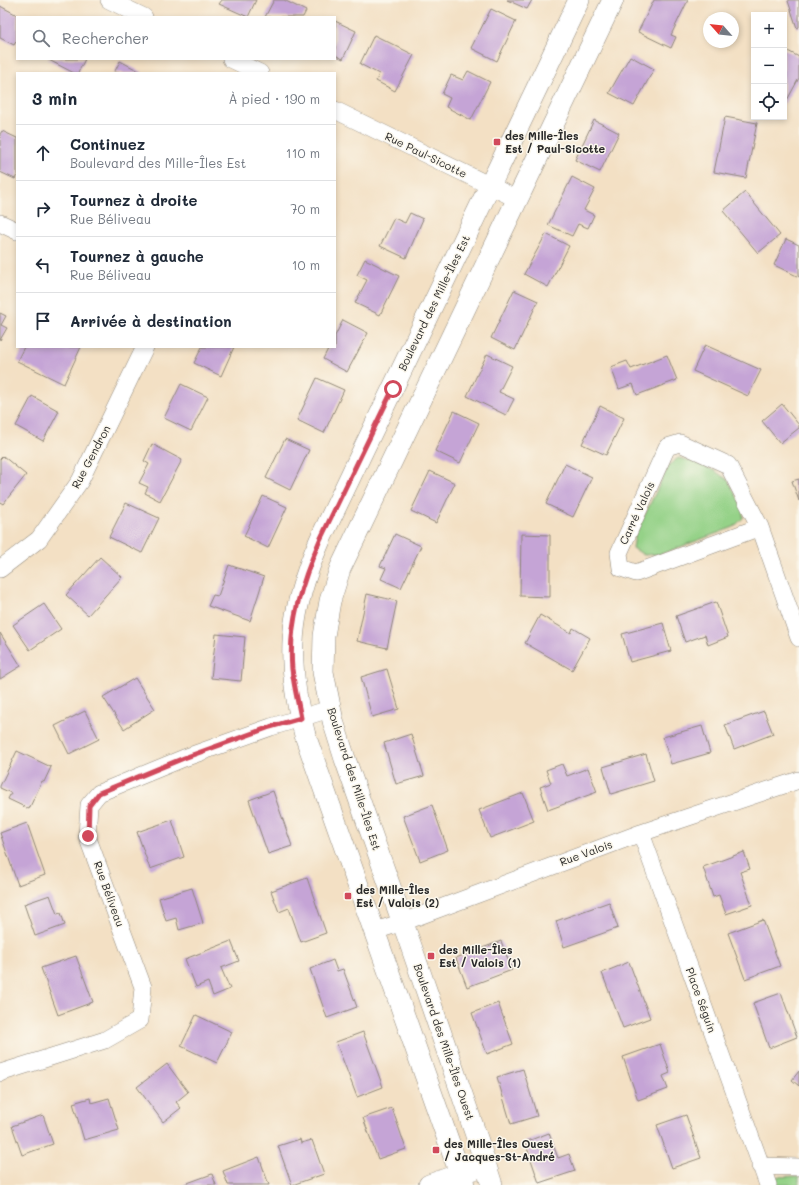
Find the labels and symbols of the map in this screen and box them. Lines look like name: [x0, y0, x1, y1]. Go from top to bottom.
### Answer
north arrow: [703, 12, 739, 48]
street label: Rue Paul-Sicotte: [383, 128, 470, 181]
place label: des Mille-Îles Est / Paul-Sicotte: [505, 128, 606, 156]
marker: des Mille-Îles Est / Paul-Sicotte: [492, 137, 502, 147]
street label: Boulevard des Mille-Îles Est: [394, 232, 473, 373]
route start: [384, 380, 402, 398]
street label: Rue Gendron: [68, 423, 114, 491]
street label: Carré Valois: [615, 479, 658, 547]
street label: Boulevard des Mille-Îles Est: [324, 706, 385, 852]
route end: [79, 827, 97, 845]
street label: Rue Valois: [557, 836, 614, 869]
street label: Rue Béliveau: [91, 859, 128, 929]
place label: des Mille-Îles Est / Valois (2): [356, 882, 439, 910]
marker: des Mille-Îles Est / Valois (2): [343, 891, 353, 901]
place label: des Mille-Îles Est / Valois (1): [439, 942, 521, 970]
marker: des Mille-Îles Est / Valois (1): [426, 951, 436, 961]
street label: Boulevard des Mille-Îles Ouest: [411, 962, 478, 1122]
street label: Place Séguin: [683, 965, 720, 1034]
place label: des Mille-Îles Ouest / Jacques-St-André: [444, 1136, 555, 1164]
marker: des Mille-Îles Ouest / Jacques-St-André: [431, 1145, 441, 1155]

